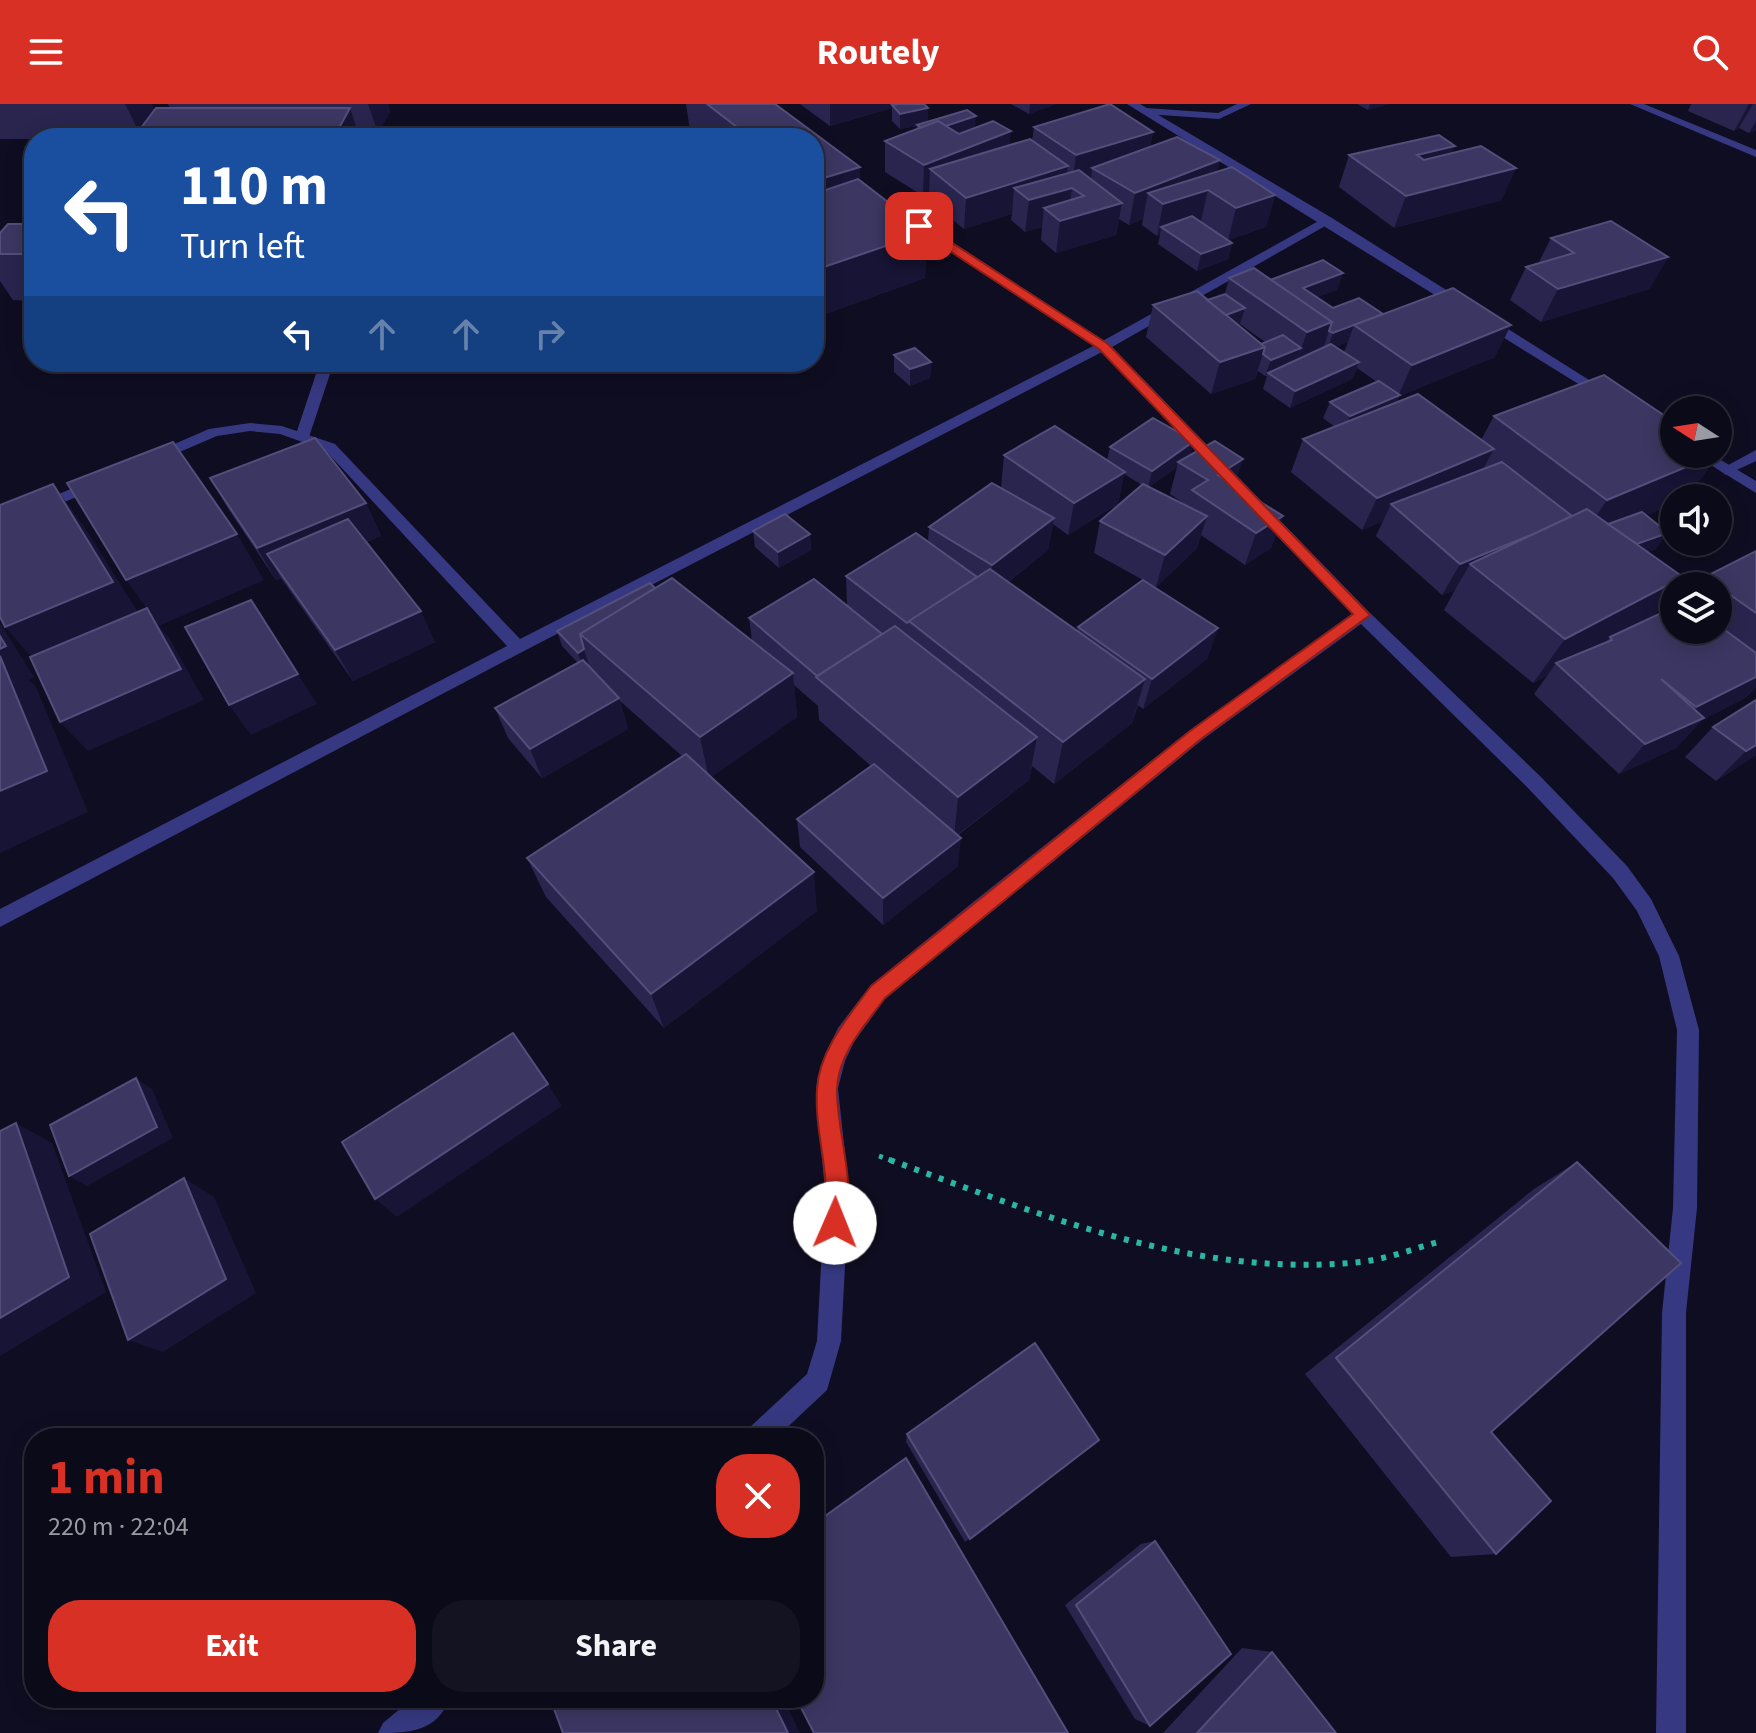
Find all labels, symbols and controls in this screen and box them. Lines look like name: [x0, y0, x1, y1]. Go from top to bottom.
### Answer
text: Routely: [817, 27, 939, 78]
icon: menu: [24, 30, 68, 74]
icon: search: [1688, 30, 1732, 74]
text: 110 m: [180, 147, 328, 226]
icon: left: [48, 160, 152, 264]
pin: [885, 192, 953, 260]
icon: arrive: [897, 204, 941, 248]
text: Turn left: [180, 221, 305, 272]
icon: left: [276, 312, 320, 356]
icon: ahead: [360, 312, 404, 356]
icon: ahead: [444, 312, 488, 356]
icon: right: [528, 312, 572, 356]
north arrow: [1660, 396, 1732, 468]
map controls: [1660, 396, 1732, 644]
button: sound: [1660, 484, 1732, 556]
button: layers: [1660, 572, 1732, 644]
position arrow: [793, 1181, 877, 1265]
text: 1 min: [48, 1444, 165, 1512]
button: close: [716, 1454, 800, 1538]
text: 220 m · 22:04: [48, 1508, 189, 1545]
button: Exit: [48, 1600, 416, 1692]
button: Share: [432, 1600, 800, 1692]

